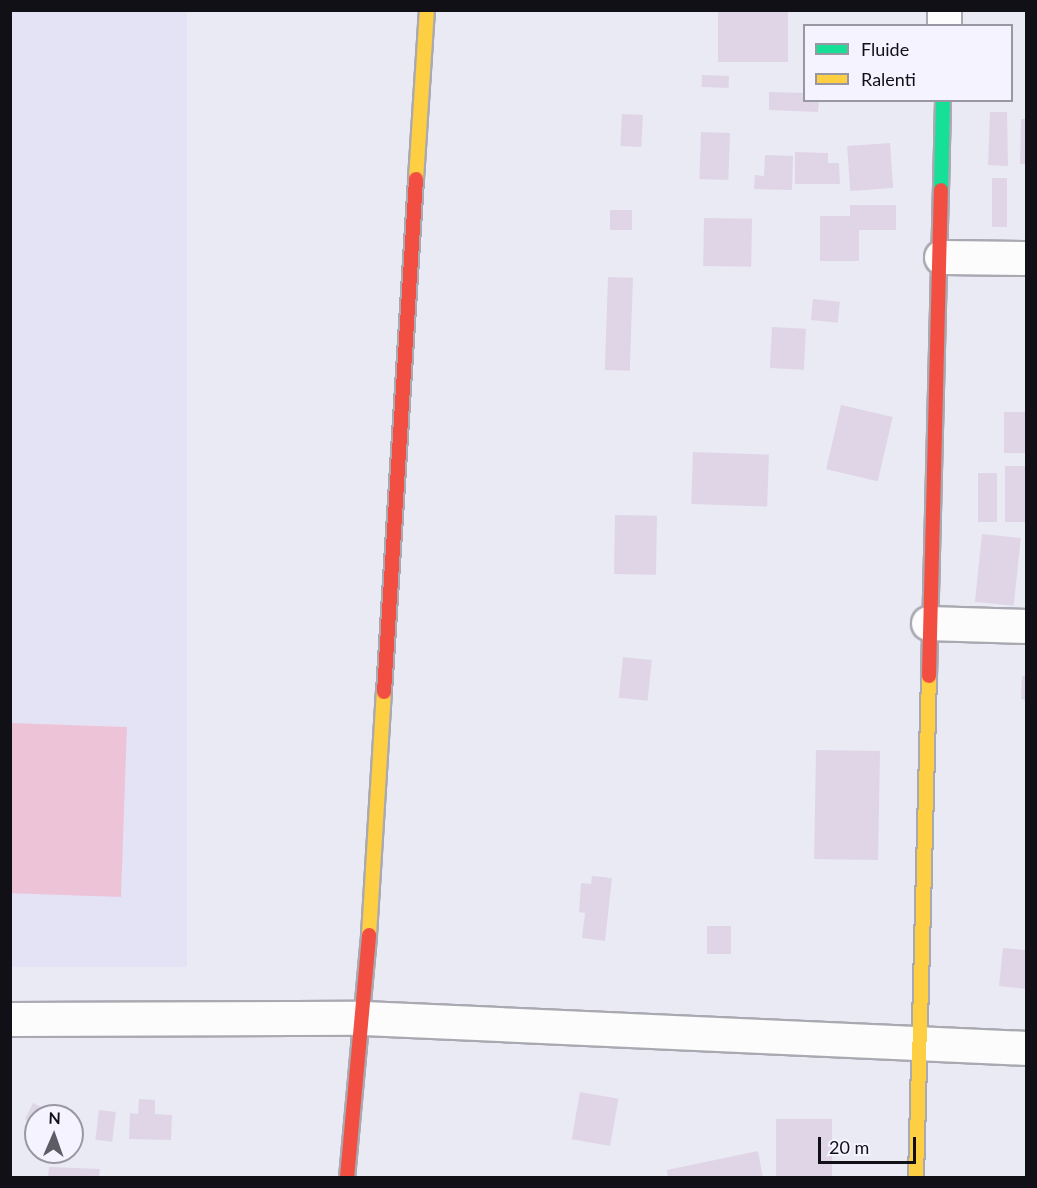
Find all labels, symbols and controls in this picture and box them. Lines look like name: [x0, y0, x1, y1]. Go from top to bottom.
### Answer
legend: [803, 24, 1013, 102]
text: Fluide: [861, 38, 909, 60]
text: Ralenti: [861, 68, 916, 90]
north arrow: [24, 1104, 84, 1164]
text: N: [48, 1108, 61, 1127]
scale bar: [821, 1125, 918, 1163]
text: 20 m: [829, 1136, 869, 1158]

